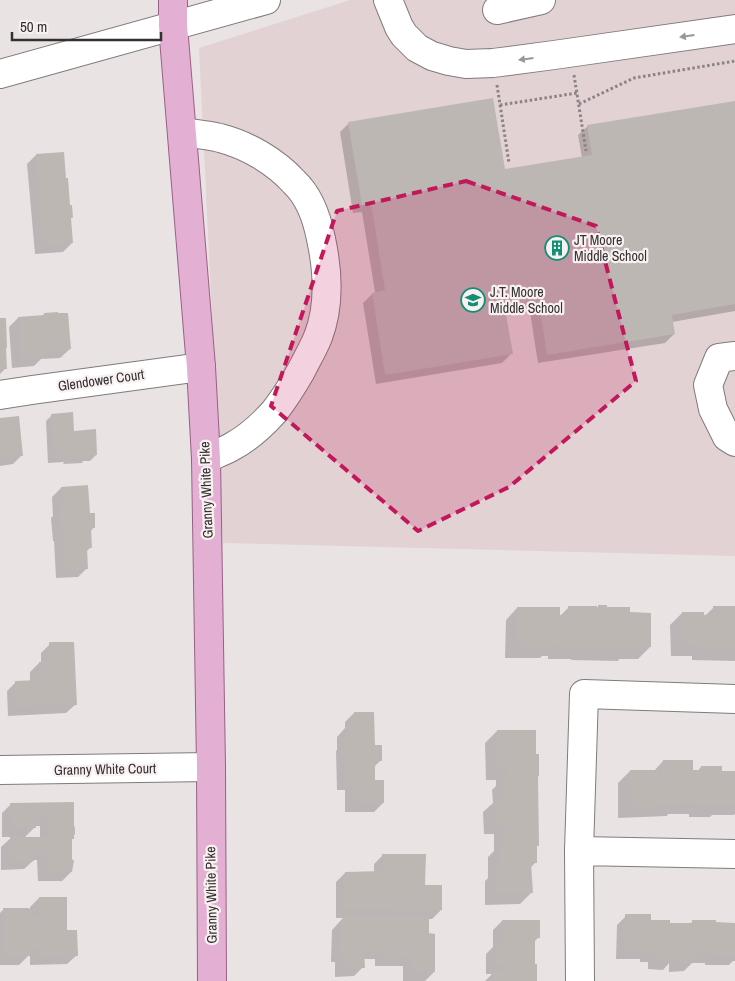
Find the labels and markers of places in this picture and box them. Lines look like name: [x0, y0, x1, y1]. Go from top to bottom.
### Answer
place label: JT Moore Middle School: [574, 231, 647, 265]
building icon: JT Moore Middle School: [544, 235, 570, 261]
place label: J.T. Moore Middle School: [490, 283, 563, 317]
school or university icon: J.T. Moore Middle School: [460, 287, 486, 313]

